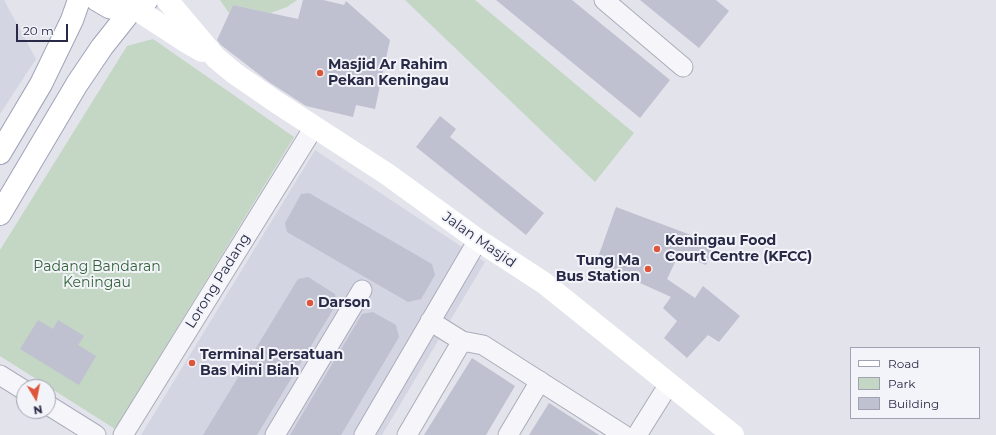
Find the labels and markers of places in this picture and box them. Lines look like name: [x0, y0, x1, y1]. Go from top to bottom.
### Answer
place label: Masjid Ar Rahim Pekan Keningau: [328, 57, 449, 90]
marker: Masjid Ar Rahim Pekan Keningau: [315, 68, 325, 78]
place label: Keningau Food Court Centre (KFCC): [665, 233, 812, 266]
marker: Keningau Food Court Centre (KFCC): [652, 244, 662, 254]
place label: Tung Ma Bus Station: [556, 253, 640, 286]
marker: Tung Ma Bus Station: [643, 264, 653, 274]
place label: Darson: [318, 295, 371, 311]
marker: Darson: [305, 298, 315, 308]
place label: Terminal Persatuan Bas Mini Biah: [200, 347, 343, 380]
marker: Terminal Persatuan Bas Mini Biah: [187, 358, 197, 368]

